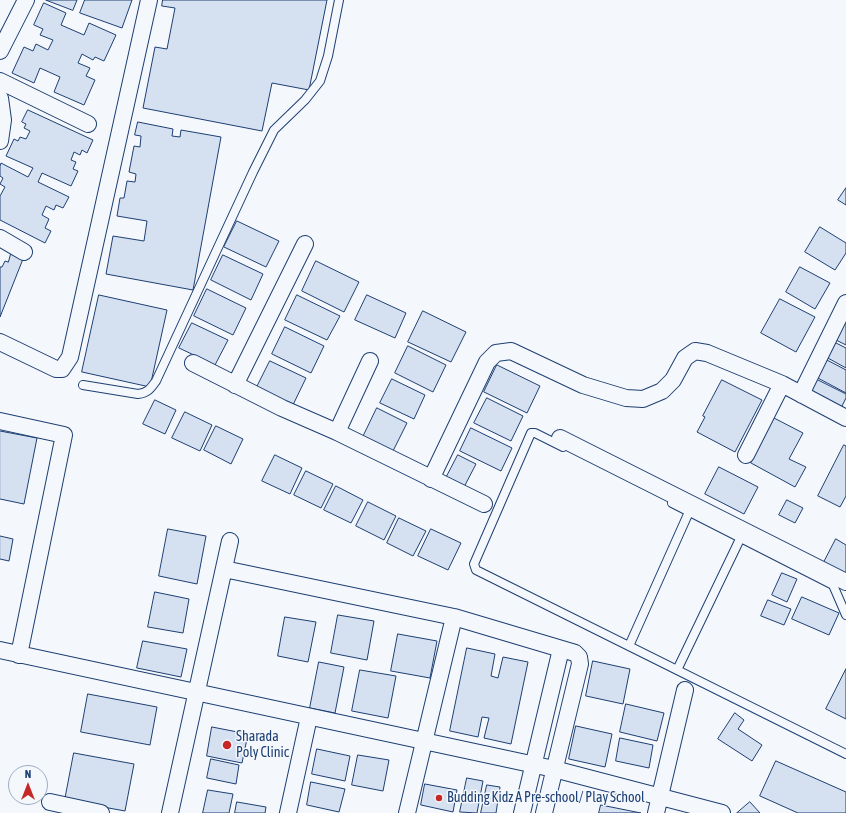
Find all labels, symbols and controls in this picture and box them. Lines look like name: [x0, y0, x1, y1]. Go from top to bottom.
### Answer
place label: Sharada Poly Clinic: [236, 729, 289, 762]
marker: Sharada Poly Clinic: [221, 739, 233, 751]
north arrow: [8, 765, 48, 805]
text: N: [25, 768, 31, 780]
place label: Budding Kidz A Pre-school/ Play School: [447, 790, 645, 806]
marker: Budding Kidz A Pre-school/ Play School: [434, 793, 444, 803]

